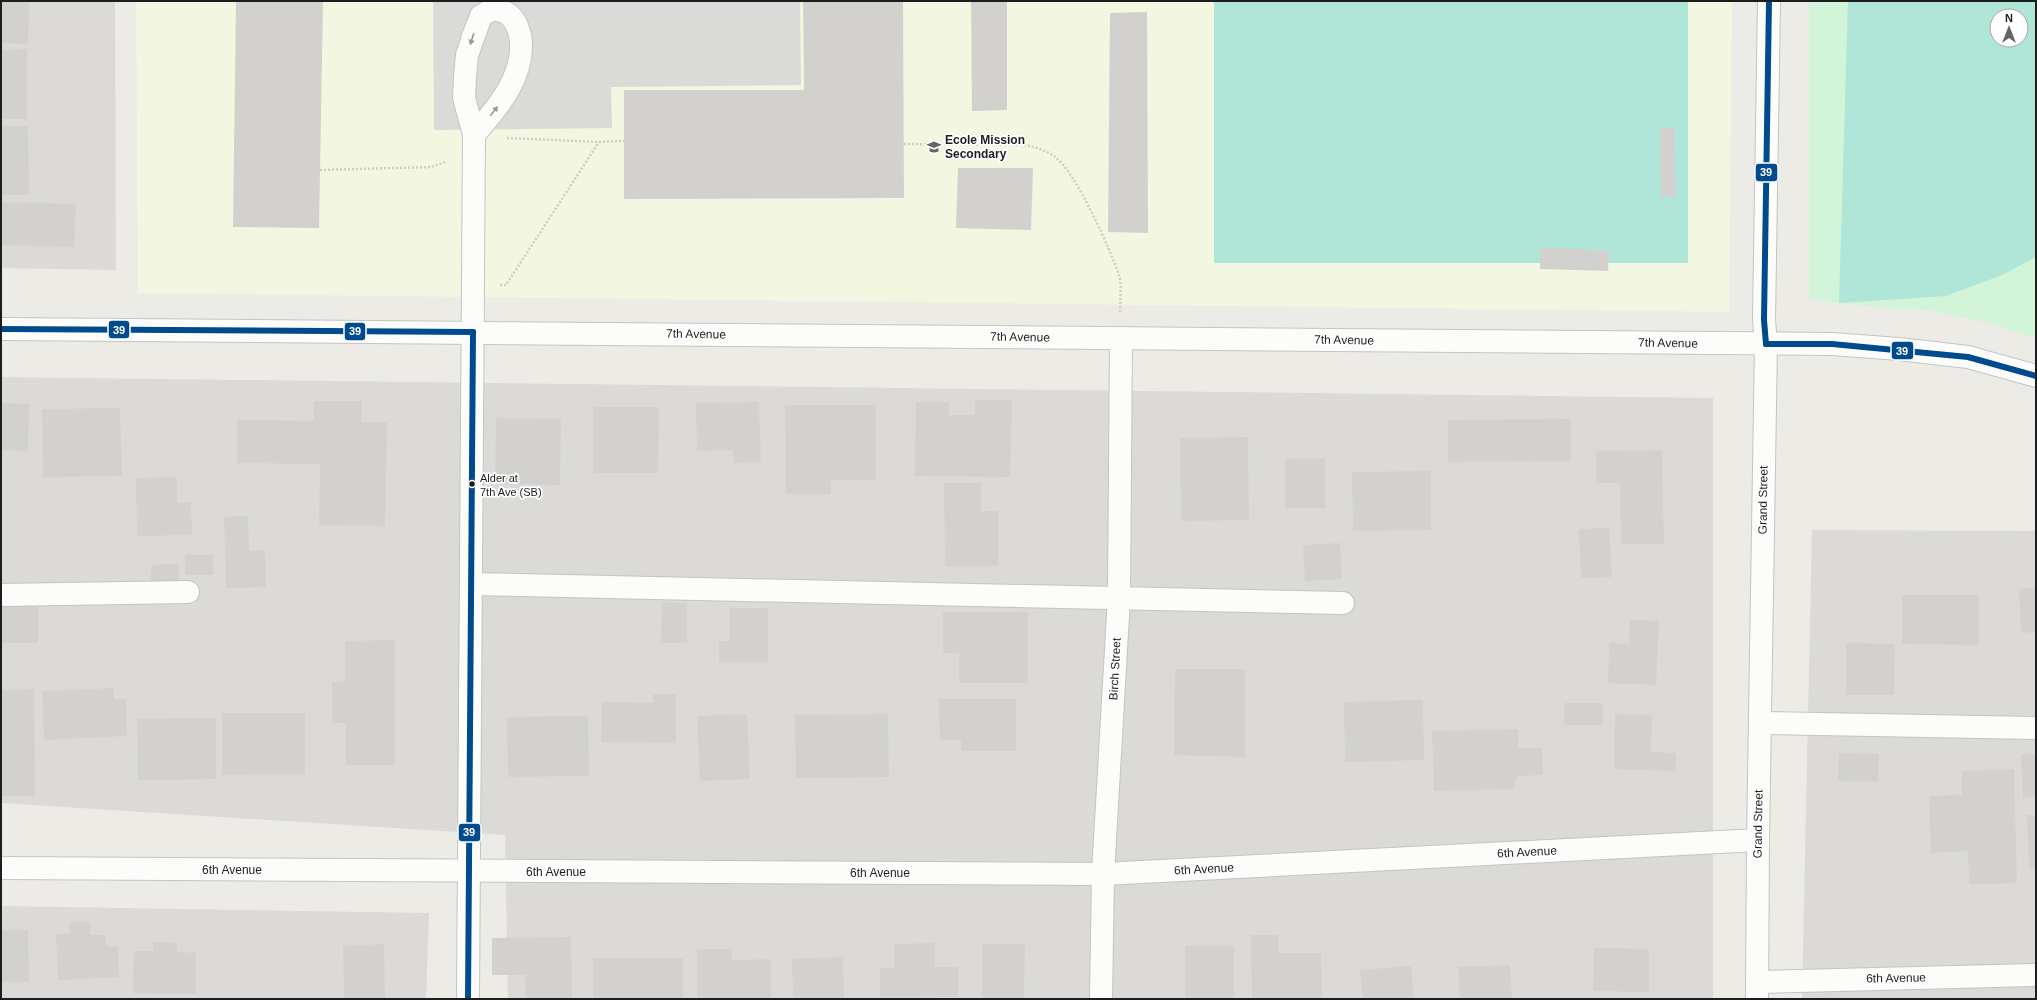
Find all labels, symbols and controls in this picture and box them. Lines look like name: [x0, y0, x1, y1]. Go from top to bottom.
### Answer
north arrow: [1989, 8, 2029, 48]
text: N: [2005, 12, 2013, 24]
one-way arrow: [469, 33, 475, 45]
one-way arrow: [490, 105, 499, 116]
place label: Ecole Mission Secondary: [945, 133, 1025, 161]
school or university icon: Ecole Mission Secondary: [926, 139, 942, 155]
line badge: 39: [1755, 163, 1778, 182]
text: 39: [1760, 166, 1772, 178]
line badge: 39: [108, 320, 130, 339]
line badge: 39: [344, 322, 366, 341]
text: 39: [113, 324, 125, 336]
text: 39: [349, 325, 361, 337]
street label: 7th Avenue: [666, 326, 726, 342]
street label: 7th Avenue: [990, 329, 1050, 345]
street label: 7th Avenue: [1314, 332, 1374, 348]
street label: 7th Avenue: [1638, 335, 1698, 351]
line badge: 39: [1891, 341, 1914, 360]
text: 39: [1896, 345, 1908, 357]
street label: Grand Street: [1755, 465, 1771, 534]
place label: Alder at 7th Ave (SB): [480, 472, 542, 498]
marker: Alder at 7th Ave (SB): [467, 479, 477, 489]
street label: Birch Street: [1106, 637, 1124, 701]
street label: Grand Street: [1750, 789, 1766, 858]
line badge: 39: [458, 823, 481, 842]
text: 39: [463, 826, 475, 838]
street label: 6th Avenue: [1497, 843, 1558, 861]
street label: 6th Avenue: [1174, 860, 1235, 878]
street label: 6th Avenue: [202, 863, 262, 877]
street label: 6th Avenue: [526, 865, 586, 879]
street label: 6th Avenue: [850, 866, 910, 880]
street label: 6th Avenue: [1866, 970, 1926, 986]

